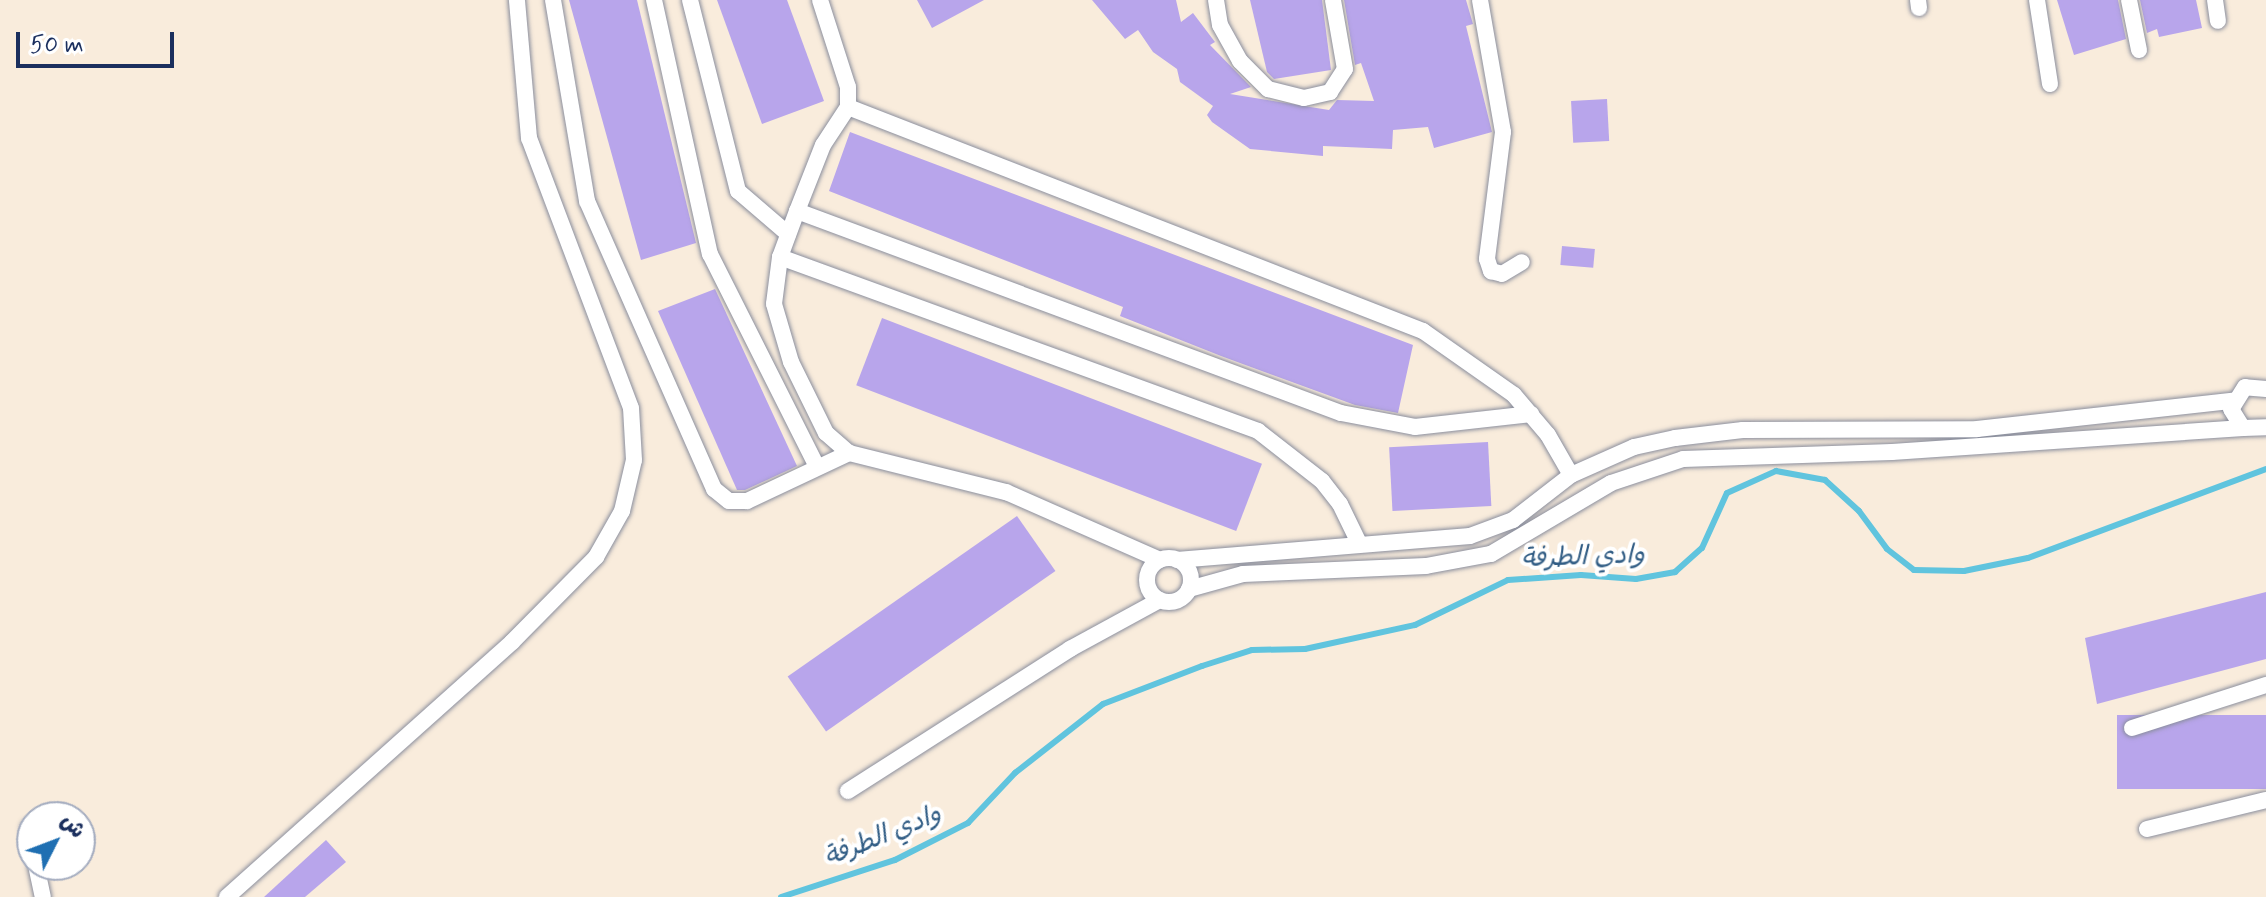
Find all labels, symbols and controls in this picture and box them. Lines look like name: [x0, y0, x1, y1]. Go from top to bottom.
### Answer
scale bar: [20, 16, 178, 66]
text: 50 m: [30, 30, 84, 61]
water label: وادي الطرفة: [1521, 540, 1645, 576]
water label: وادي الطرفة: [820, 799, 946, 875]
north arrow: [16, 801, 96, 881]
text: ش: [54, 808, 91, 845]

